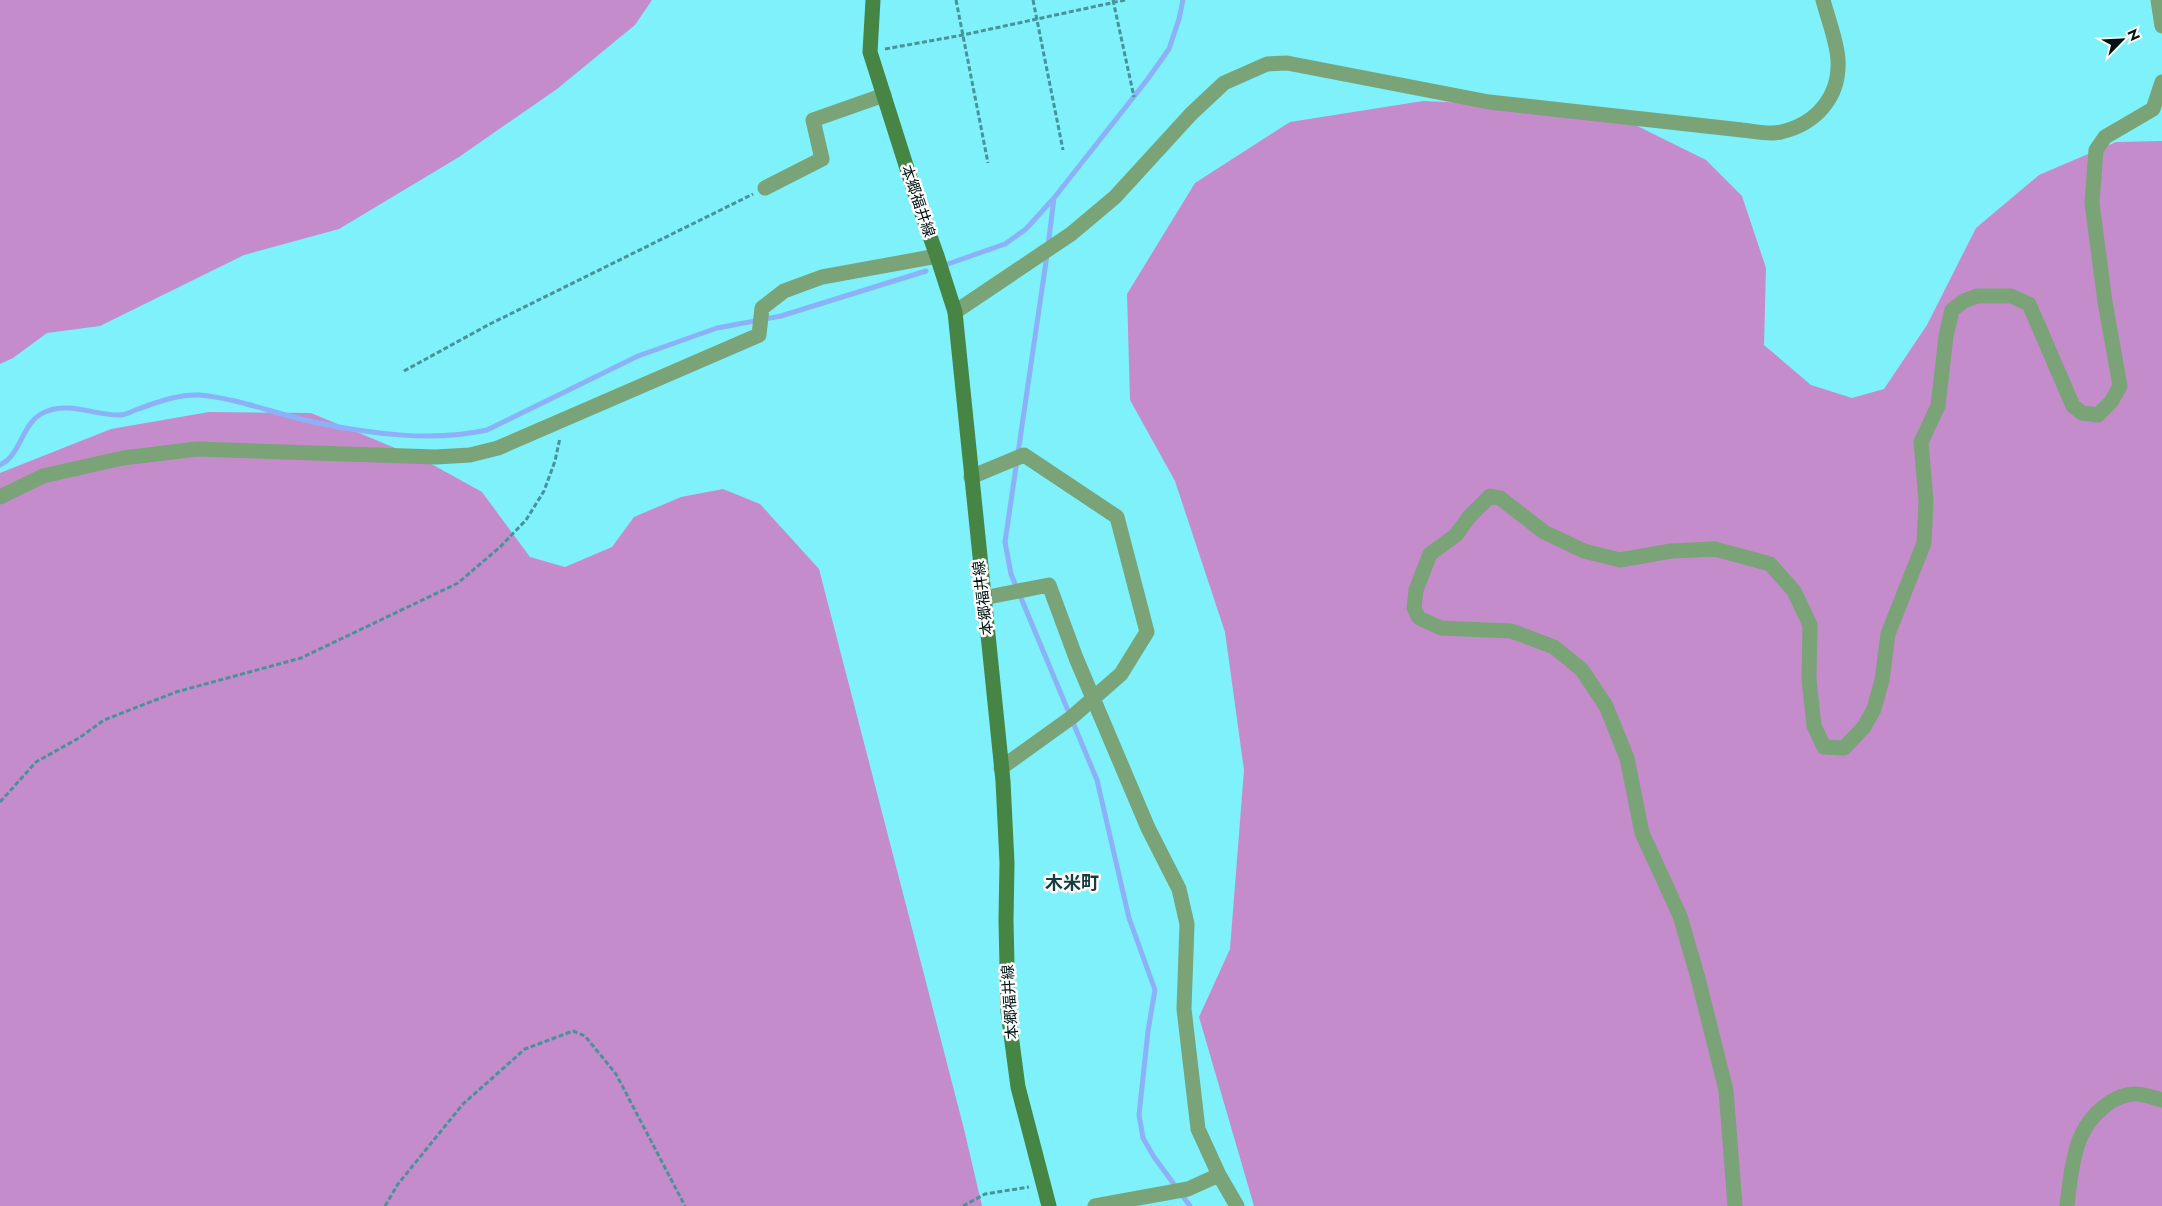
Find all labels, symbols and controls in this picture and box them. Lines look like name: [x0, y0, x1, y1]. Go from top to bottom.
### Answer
north arrow: [2097, 15, 2147, 65]
text: N: [2122, 26, 2145, 44]
street label: 本郷福井線: [895, 162, 941, 240]
street label: 本郷福井線: [968, 559, 998, 637]
district label: 木米町: [1045, 870, 1099, 896]
street label: 本郷福井線: [996, 964, 1024, 1040]

